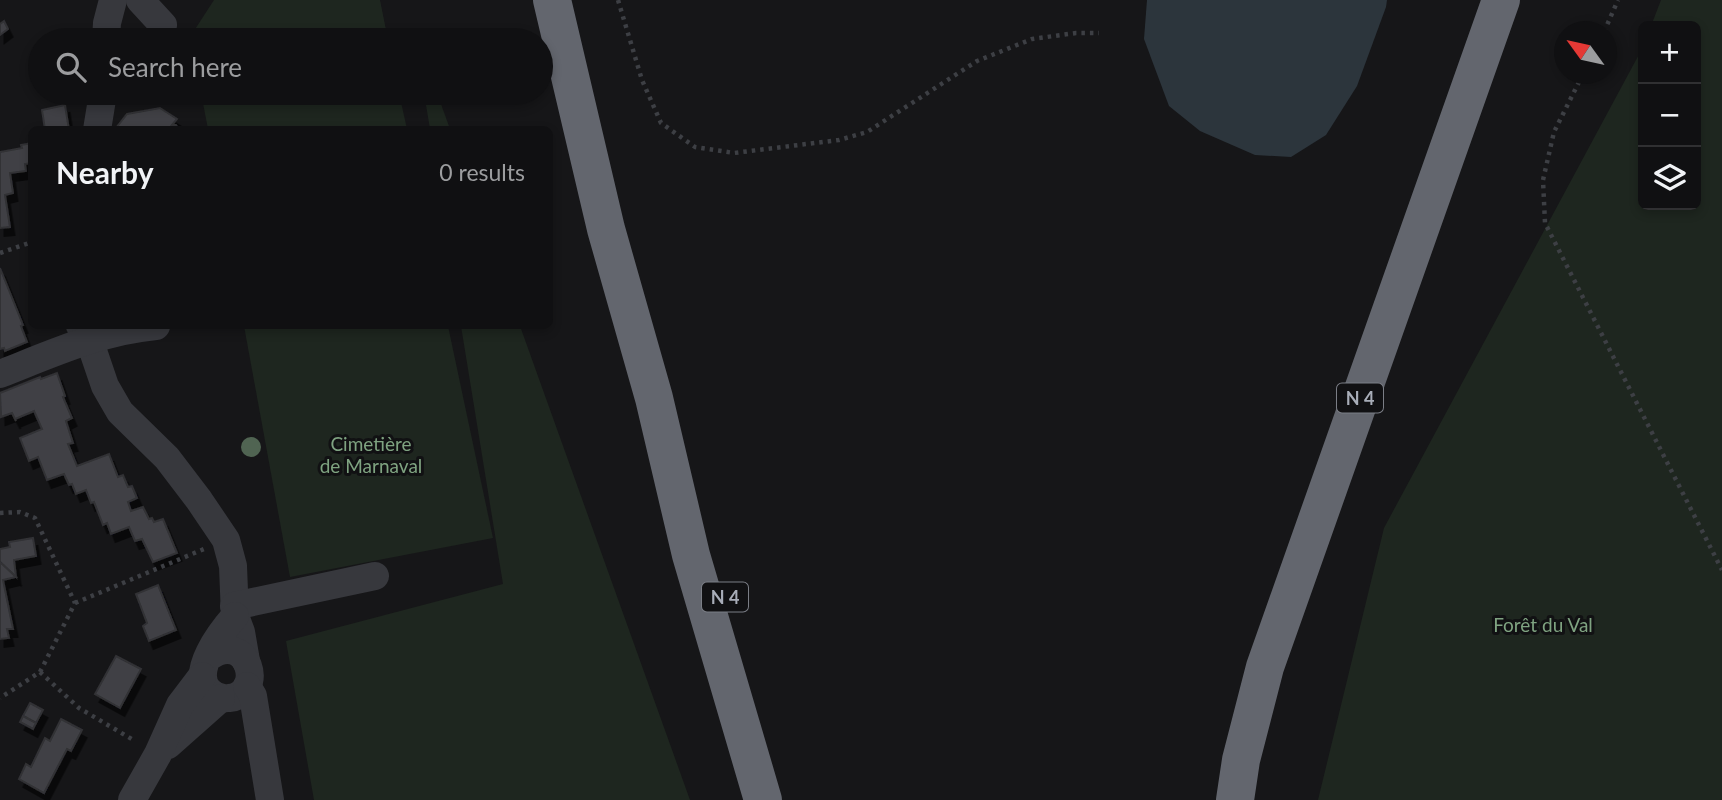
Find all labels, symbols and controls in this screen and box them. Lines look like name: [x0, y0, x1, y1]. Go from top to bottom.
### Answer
north arrow: [1554, 21, 1617, 84]
map controls: [1638, 21, 1701, 210]
button: +: [1638, 21, 1701, 84]
search box: [28, 28, 553, 105]
icon: search: [52, 48, 90, 86]
text: Search here: [108, 51, 242, 83]
button: −: [1638, 84, 1701, 147]
button: layers: [1638, 147, 1701, 210]
text: Nearby: [56, 154, 154, 190]
text: 0 results: [439, 158, 525, 186]
road number: N 4: [1337, 384, 1383, 412]
park label: Cimetière de Marnaval: [320, 432, 422, 477]
road number: N 4: [702, 582, 748, 612]
park label: Forêt du Val: [1493, 613, 1593, 636]

